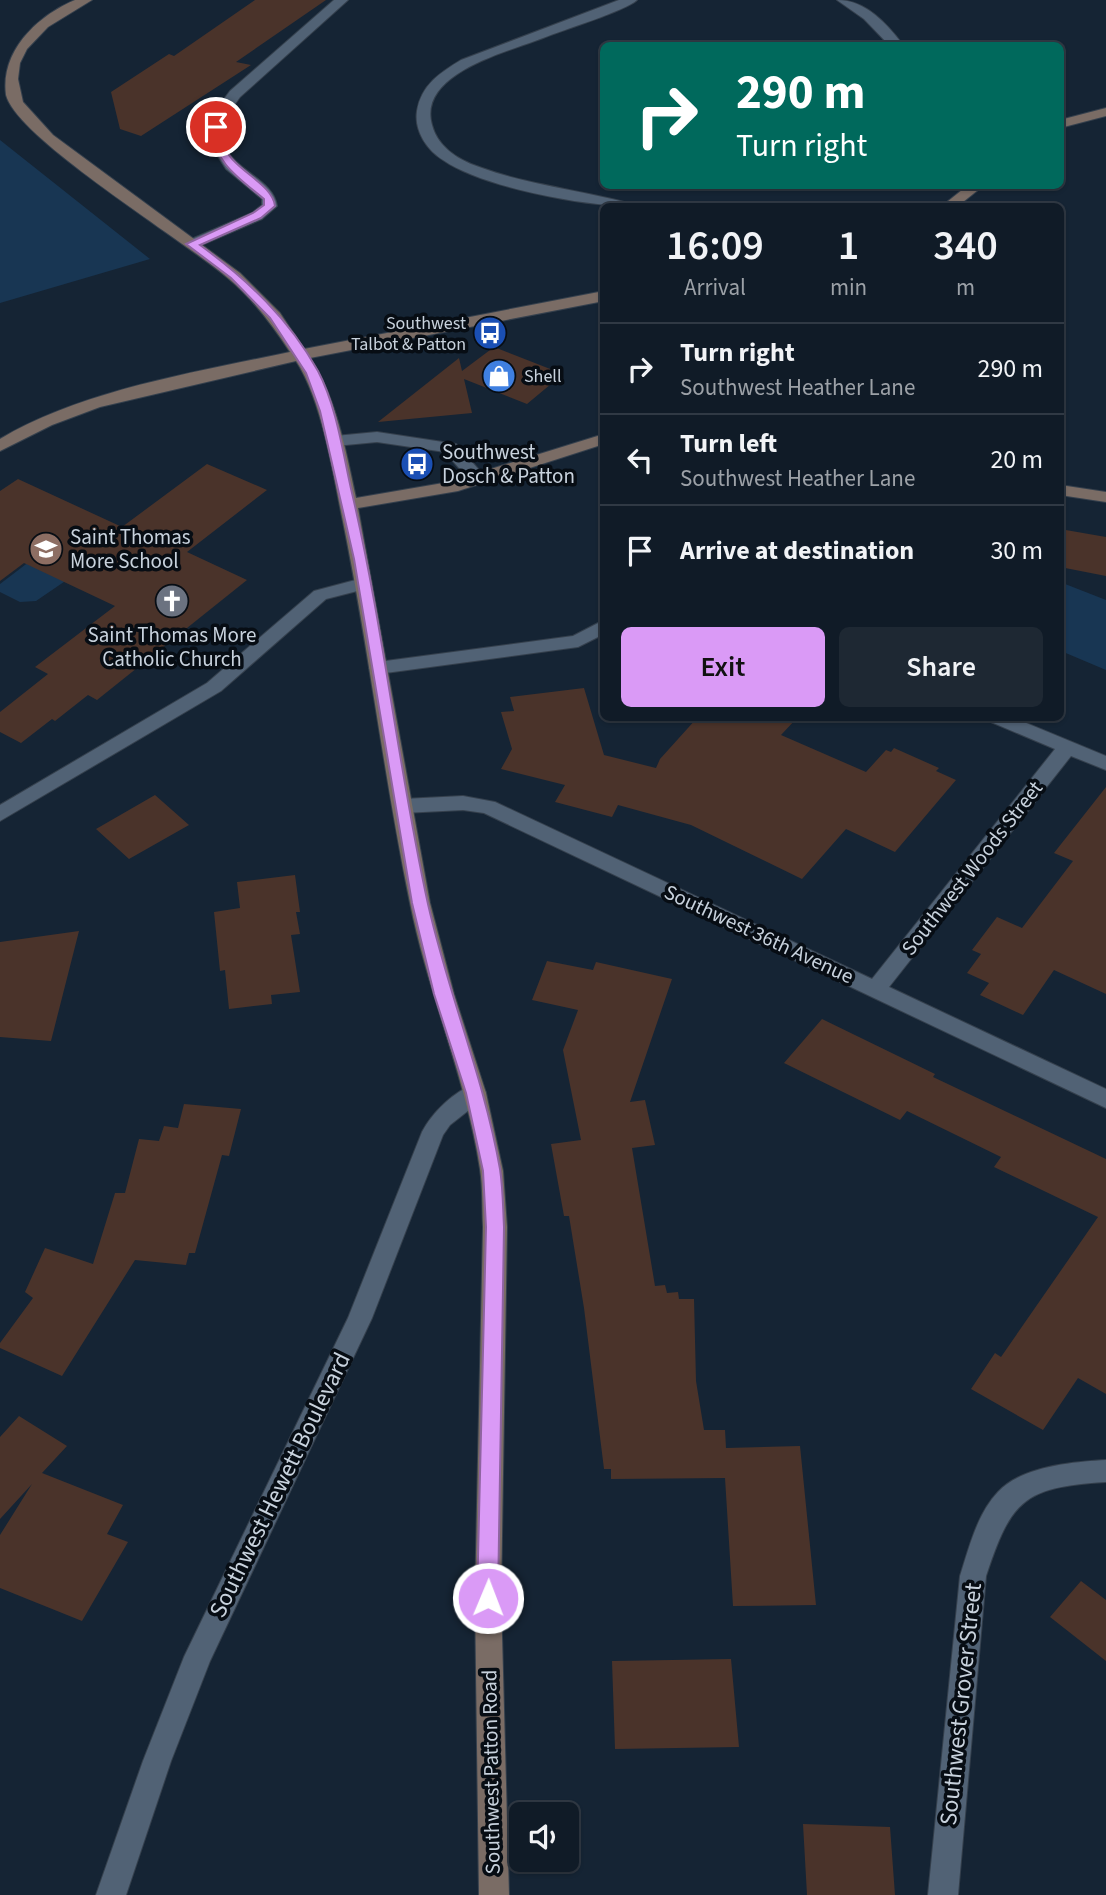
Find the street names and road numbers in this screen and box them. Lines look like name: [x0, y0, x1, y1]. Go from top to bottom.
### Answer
street label: Southwest Woods Street: [894, 774, 1050, 962]
street label: Southwest 36th Avenue: [659, 877, 859, 991]
street label: Southwest Hewett Boulevard: [200, 1346, 360, 1624]
street label: Southwest Grover Street: [931, 1581, 991, 1827]
street label: Southwest Patton Road: [474, 1669, 508, 1875]

